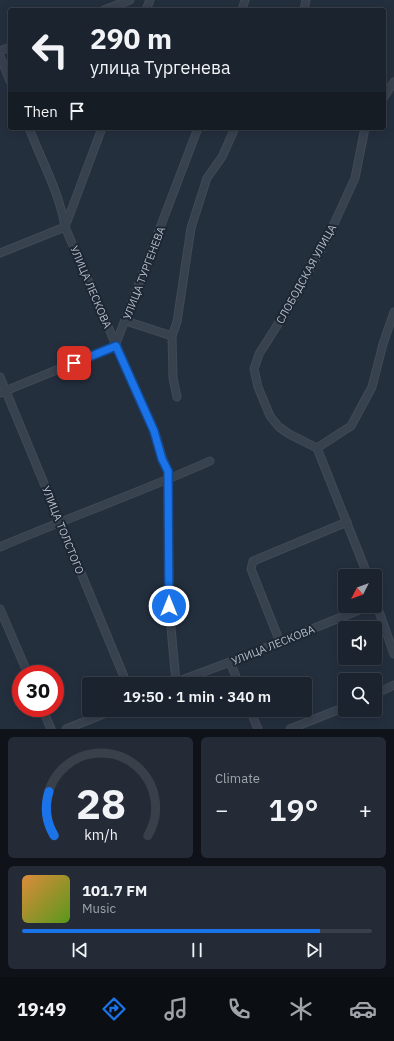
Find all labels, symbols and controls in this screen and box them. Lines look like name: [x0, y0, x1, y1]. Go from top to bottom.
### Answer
text: 290 m: [90, 20, 172, 57]
icon: left: [24, 24, 76, 76]
text: улица Тургенева: [90, 56, 231, 79]
icon: arrive: [66, 100, 88, 122]
text: Then: [24, 102, 58, 121]
street label: СЛОБОДСКАЯ УЛИЦА: [273, 222, 339, 326]
street label: УЛИЦА ТУРГЕНЕВА: [120, 224, 168, 322]
street label: УЛИЦА ЛЕСКОВА: [67, 243, 115, 331]
pin: [57, 346, 91, 380]
icon: arrive: [63, 352, 85, 374]
street label: УЛИЦА ТОЛСТОГО: [39, 484, 87, 576]
north arrow: [338, 569, 382, 613]
map controls: [338, 569, 382, 717]
position arrow: [148, 585, 190, 627]
button: sound: [338, 621, 382, 665]
street label: УЛИЦА ЛЕСКОВА: [229, 622, 317, 668]
speed limit sign: 30: [12, 665, 64, 717]
button: search: [338, 673, 382, 717]
text: 19:50 · 1 min · 340 m: [123, 687, 271, 706]
text: Climate: [215, 770, 260, 787]
text: 28: [76, 775, 125, 829]
text: 19°: [268, 790, 319, 829]
text: −: [215, 795, 228, 824]
text: +: [359, 795, 372, 824]
text: km/h: [84, 824, 117, 843]
text: 101.7 FM: [82, 881, 147, 900]
text: Music: [82, 900, 116, 917]
icon: previous: [69, 939, 91, 961]
icon: pause: [186, 939, 208, 961]
icon: next: [303, 939, 325, 961]
icon: directions: [100, 995, 128, 1023]
icon: music: [162, 995, 190, 1023]
icon: phone: [225, 995, 253, 1023]
icon: climate: [287, 995, 315, 1023]
icon: car: [349, 995, 377, 1023]
text: 19:49: [17, 998, 66, 1021]

